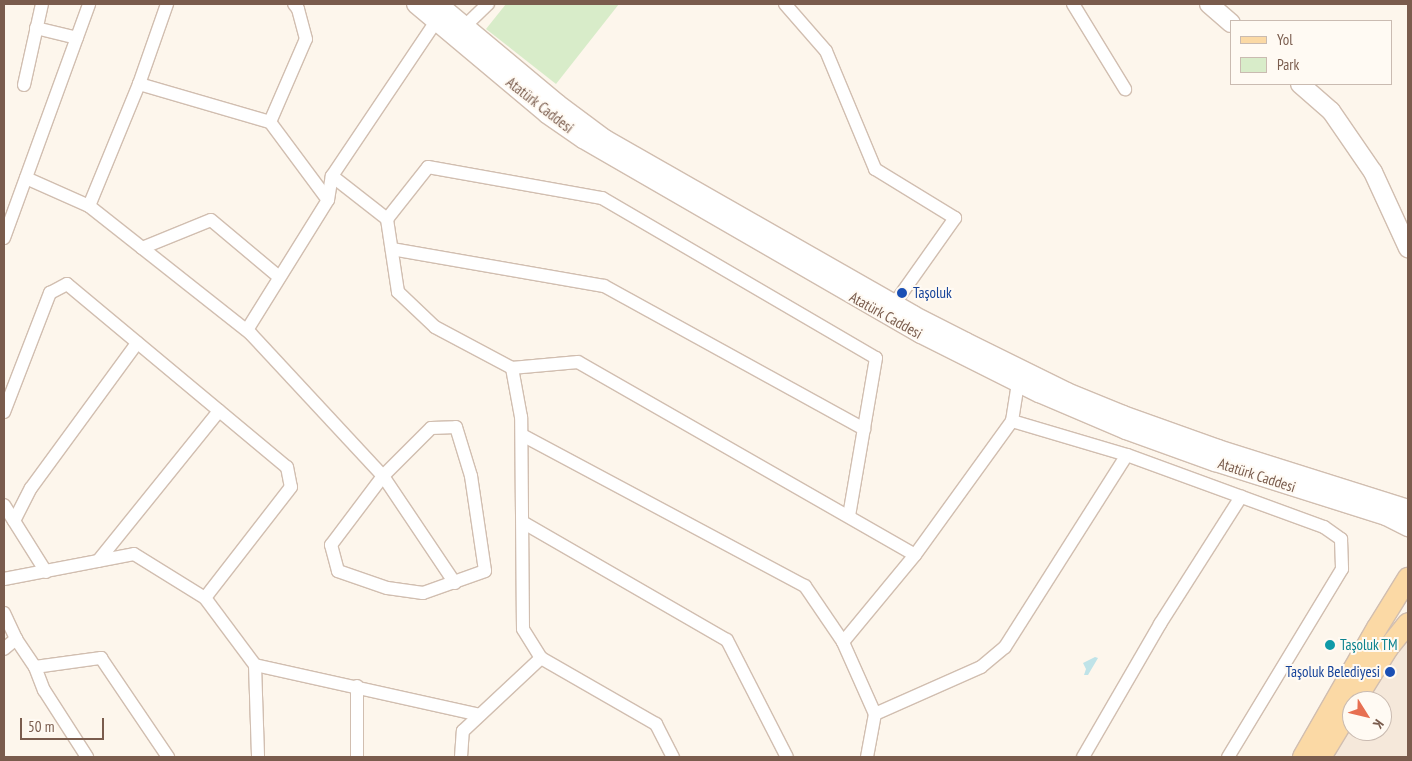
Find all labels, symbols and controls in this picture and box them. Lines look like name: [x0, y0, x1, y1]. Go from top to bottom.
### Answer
legend: [1230, 20, 1392, 85]
text: Yol: [1277, 30, 1293, 49]
text: Park: [1277, 55, 1299, 74]
street label: Atatürk Caddesi: [503, 73, 577, 137]
place label: Taşoluk: [913, 284, 952, 302]
marker: Taşoluk: [895, 286, 909, 300]
street label: Atatürk Caddesi: [846, 288, 926, 342]
street label: Atatürk Caddesi: [1216, 454, 1298, 496]
place label: Taşoluk TM: [1340, 636, 1398, 654]
marker: Taşoluk TM: [1324, 639, 1336, 651]
place label: Taşoluk Belediyesi: [1285, 663, 1380, 681]
marker: Taşoluk Belediyesi: [1384, 666, 1396, 678]
north arrow: [1342, 691, 1392, 741]
scale bar: [22, 708, 106, 740]
text: K: [1369, 716, 1388, 732]
text: 50 m: [28, 717, 54, 736]

